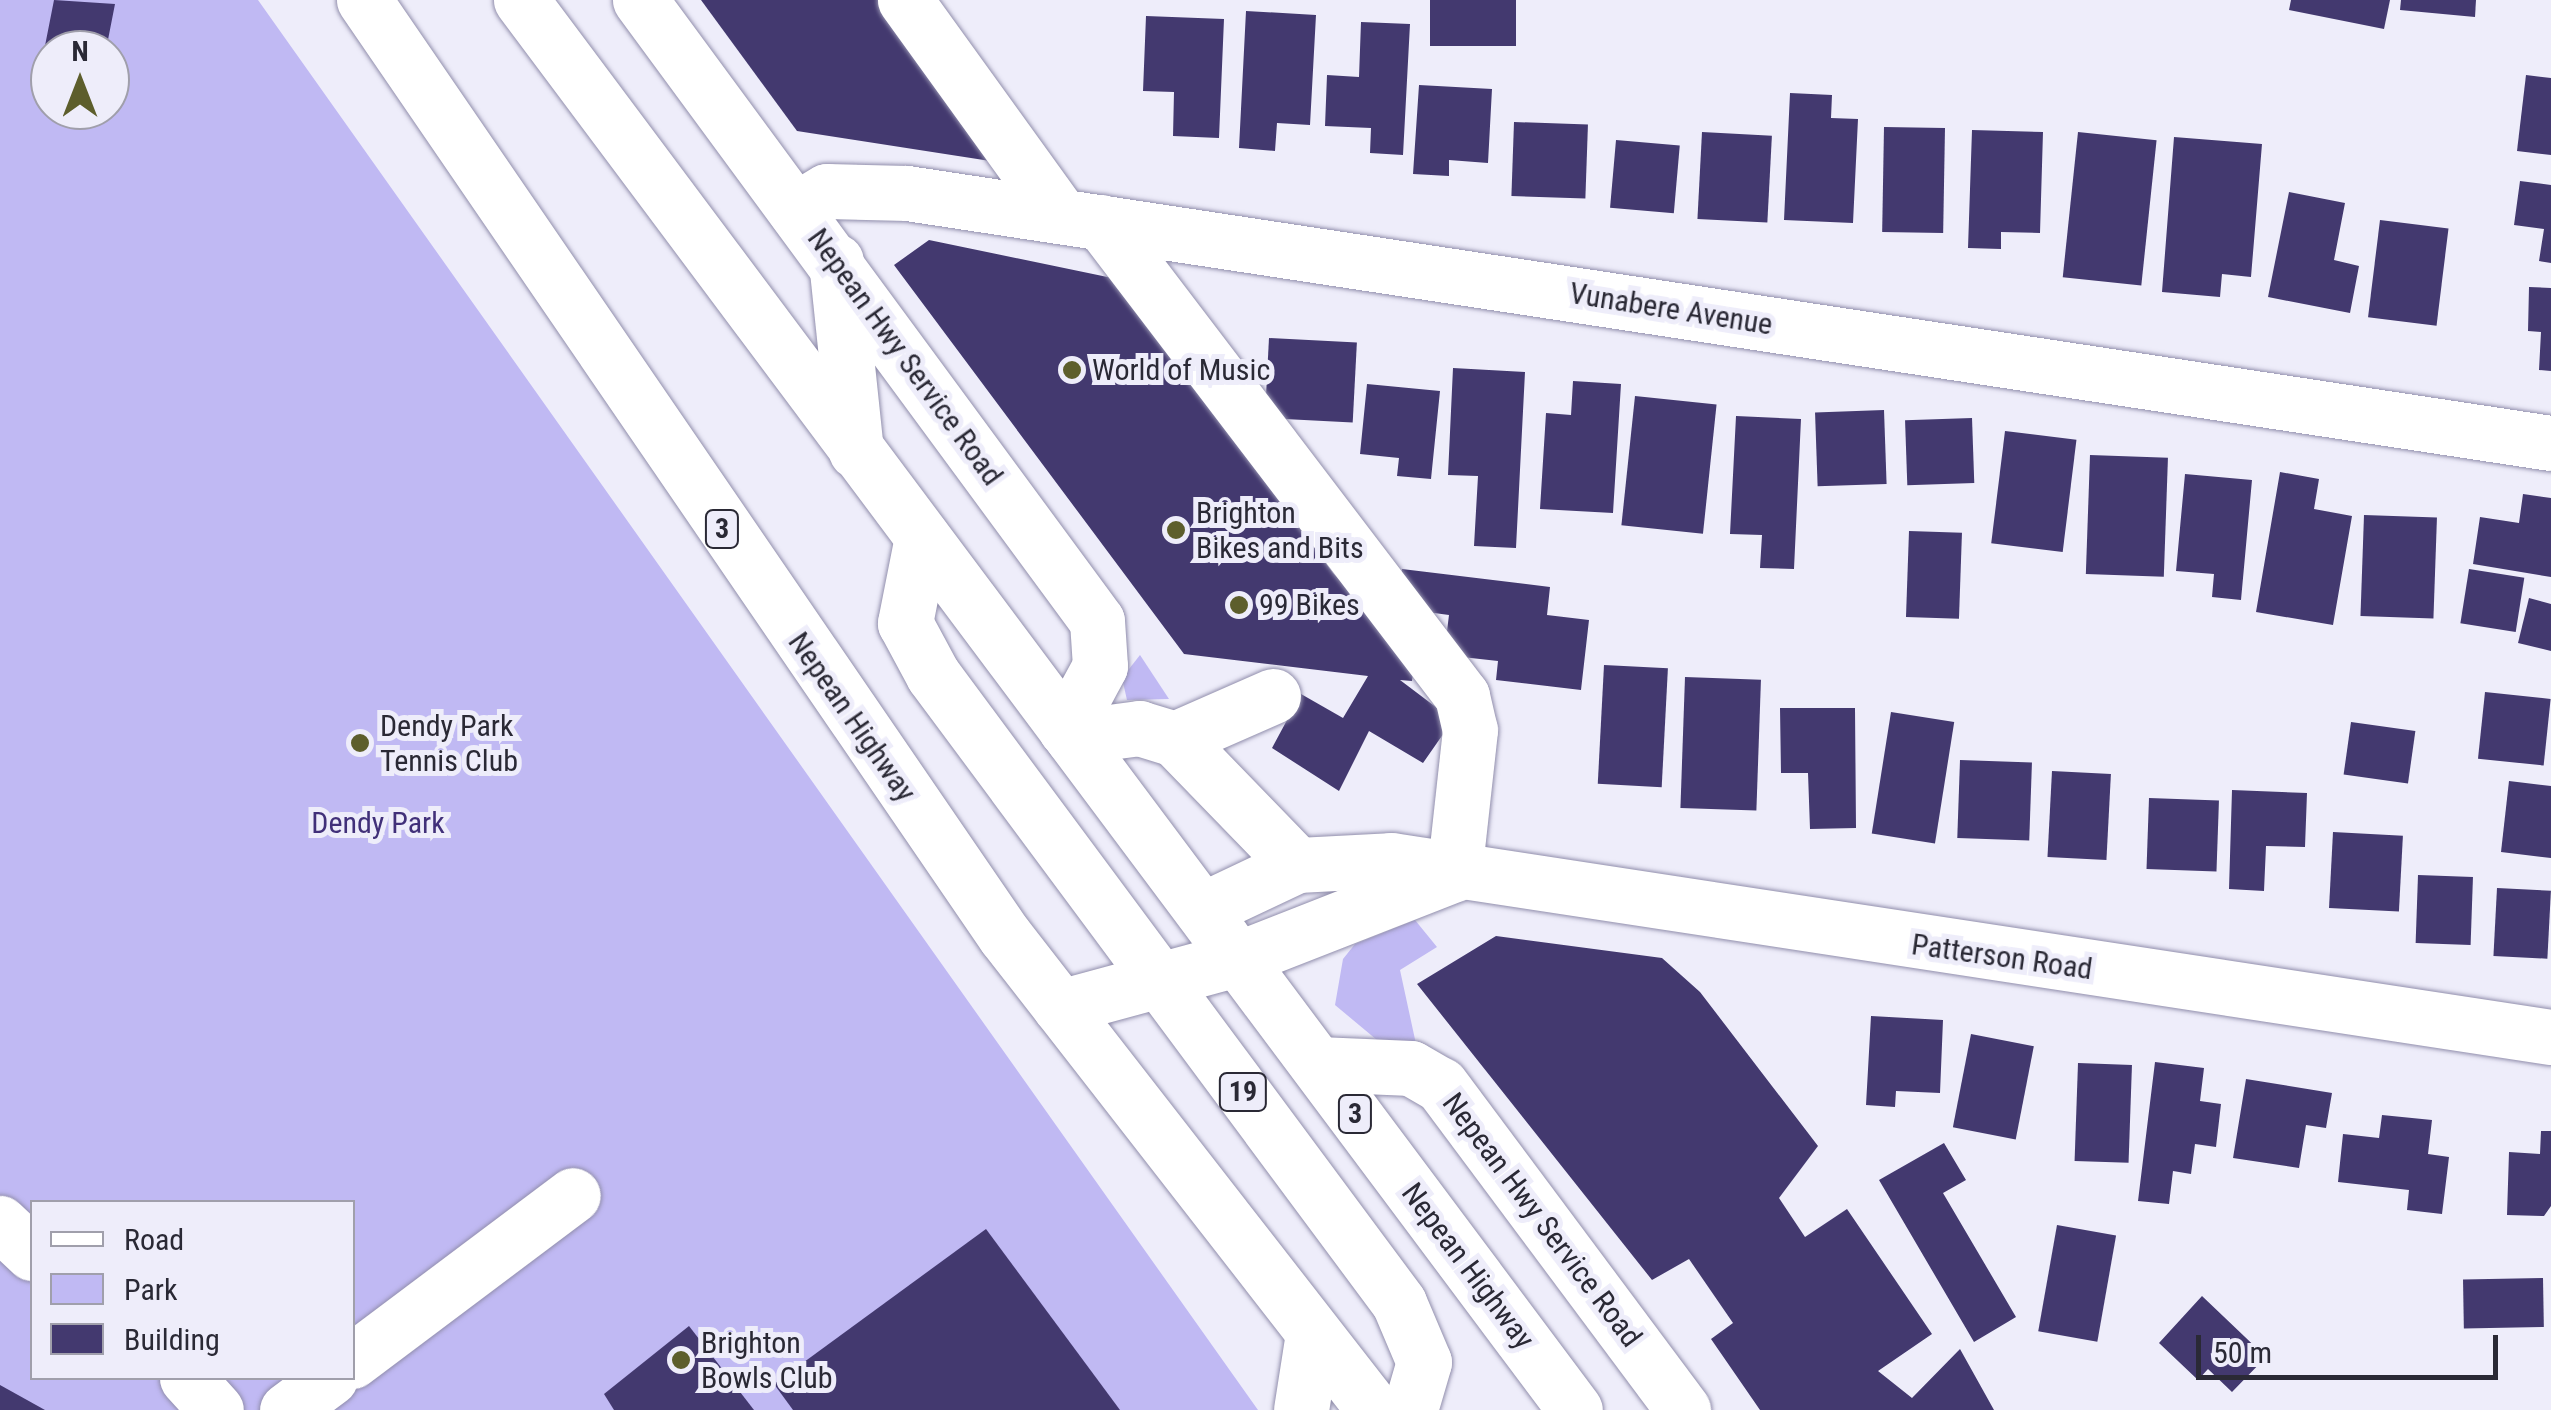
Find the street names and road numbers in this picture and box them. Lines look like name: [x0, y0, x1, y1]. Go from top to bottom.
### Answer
street label: Nepean Hwy Service Road: [800, 222, 1010, 492]
street label: Vunabere Avenue: [1567, 275, 1775, 343]
road number: 3: [704, 506, 740, 552]
street label: Nepean Highway: [780, 625, 924, 809]
street label: Patterson Road: [1909, 926, 2095, 988]
road number: 19: [1218, 1069, 1268, 1115]
street label: Nepean Hwy Service Road: [1435, 1086, 1649, 1354]
road number: 3: [1338, 1091, 1372, 1137]
street label: Nepean Highway: [1394, 1176, 1542, 1356]

